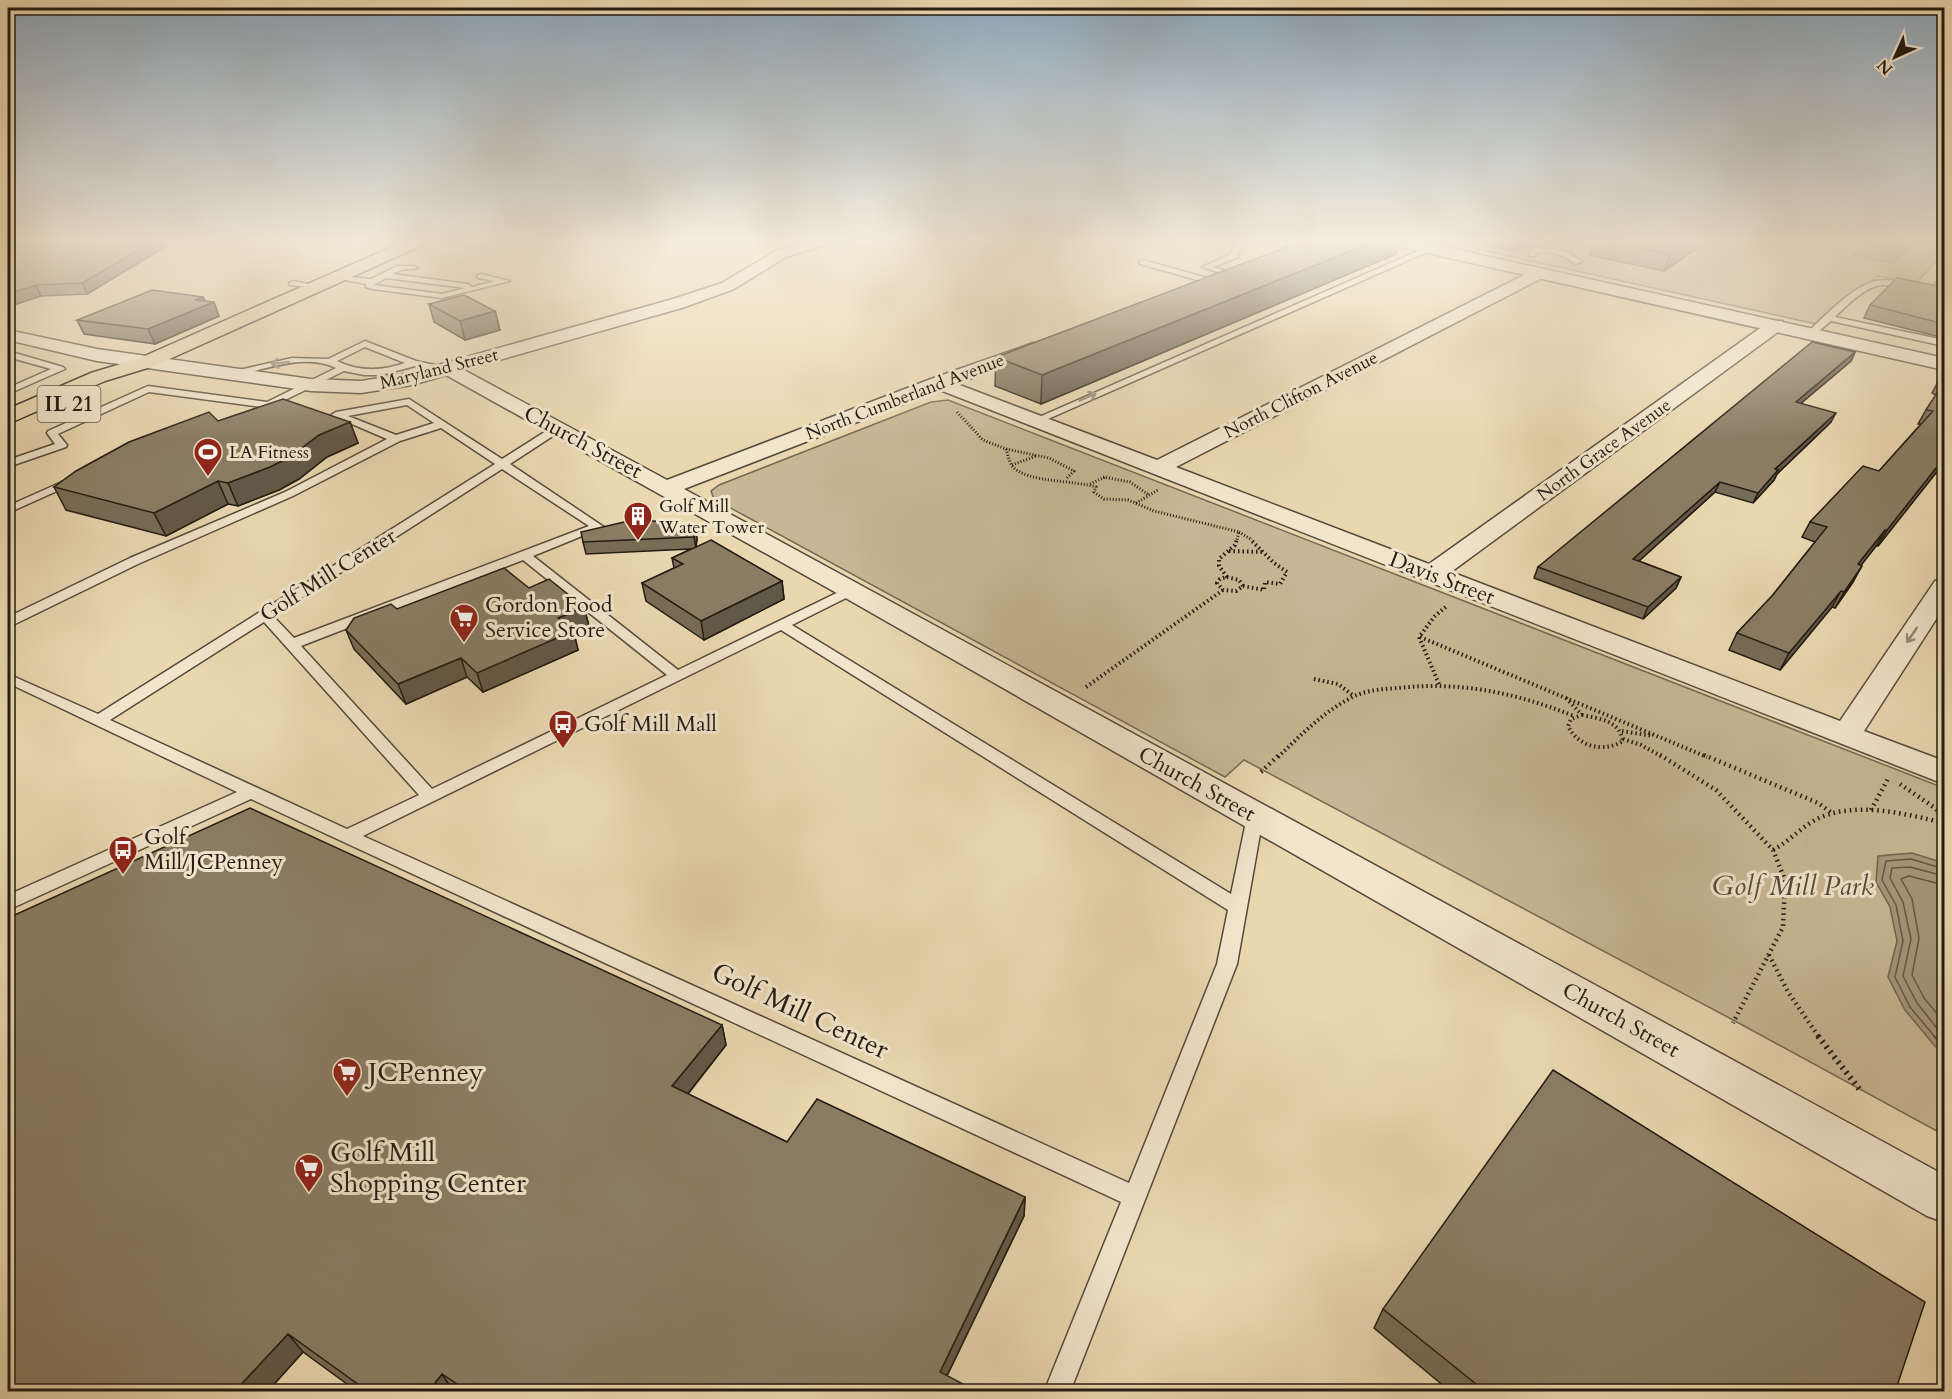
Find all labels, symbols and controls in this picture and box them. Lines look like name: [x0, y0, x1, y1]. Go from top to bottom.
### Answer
north arrow: [1865, 27, 1925, 87]
text: N: [1872, 54, 1898, 80]
street label: Maryland Street: [377, 342, 501, 396]
street label: North Clifton Avenue: [1220, 345, 1382, 445]
street label: North Cumberland Avenue: [802, 348, 1008, 446]
one-way arrow: [271, 358, 291, 369]
road number: IL 21: [38, 386, 100, 422]
one-way arrow: [1079, 391, 1097, 403]
street label: North Grace Avenue: [1532, 393, 1676, 507]
street label: Church Street: [519, 398, 647, 486]
sports icon: LA Fitness: [192, 436, 224, 478]
place label: LA Fitness: [229, 440, 309, 465]
place label: Golf Mill Water Tower: [658, 494, 764, 540]
building icon: Golf Mill Water Tower: [622, 500, 654, 542]
street label: Golf Mill Center: [254, 520, 403, 629]
street label: Davis Street: [1385, 544, 1499, 612]
place label: Gordon Food Service Store: [485, 590, 613, 645]
supermarket icon: Gordon Food Service Store: [448, 602, 480, 644]
one-way arrow: [1906, 627, 1918, 643]
bus stop icon: Golf Mill Mall: [547, 708, 579, 750]
place label: Golf Mill Mall: [584, 709, 717, 739]
street label: Church Street: [1133, 739, 1261, 829]
place label: Golf Mill/JCPenney: [144, 822, 283, 877]
bus stop icon: Golf Mill/JCPenney: [107, 834, 139, 876]
park label: Golf Mill Park: [1712, 868, 1875, 905]
street label: Golf Mill Center: [706, 954, 895, 1068]
street label: Church Street: [1557, 975, 1685, 1065]
place label: JCPenney: [364, 1054, 483, 1091]
supermarket icon: JCPenney: [331, 1056, 363, 1098]
place label: Golf Mill Shopping Center: [330, 1134, 526, 1202]
supermarket icon: Golf Mill Shopping Center: [293, 1152, 325, 1194]

